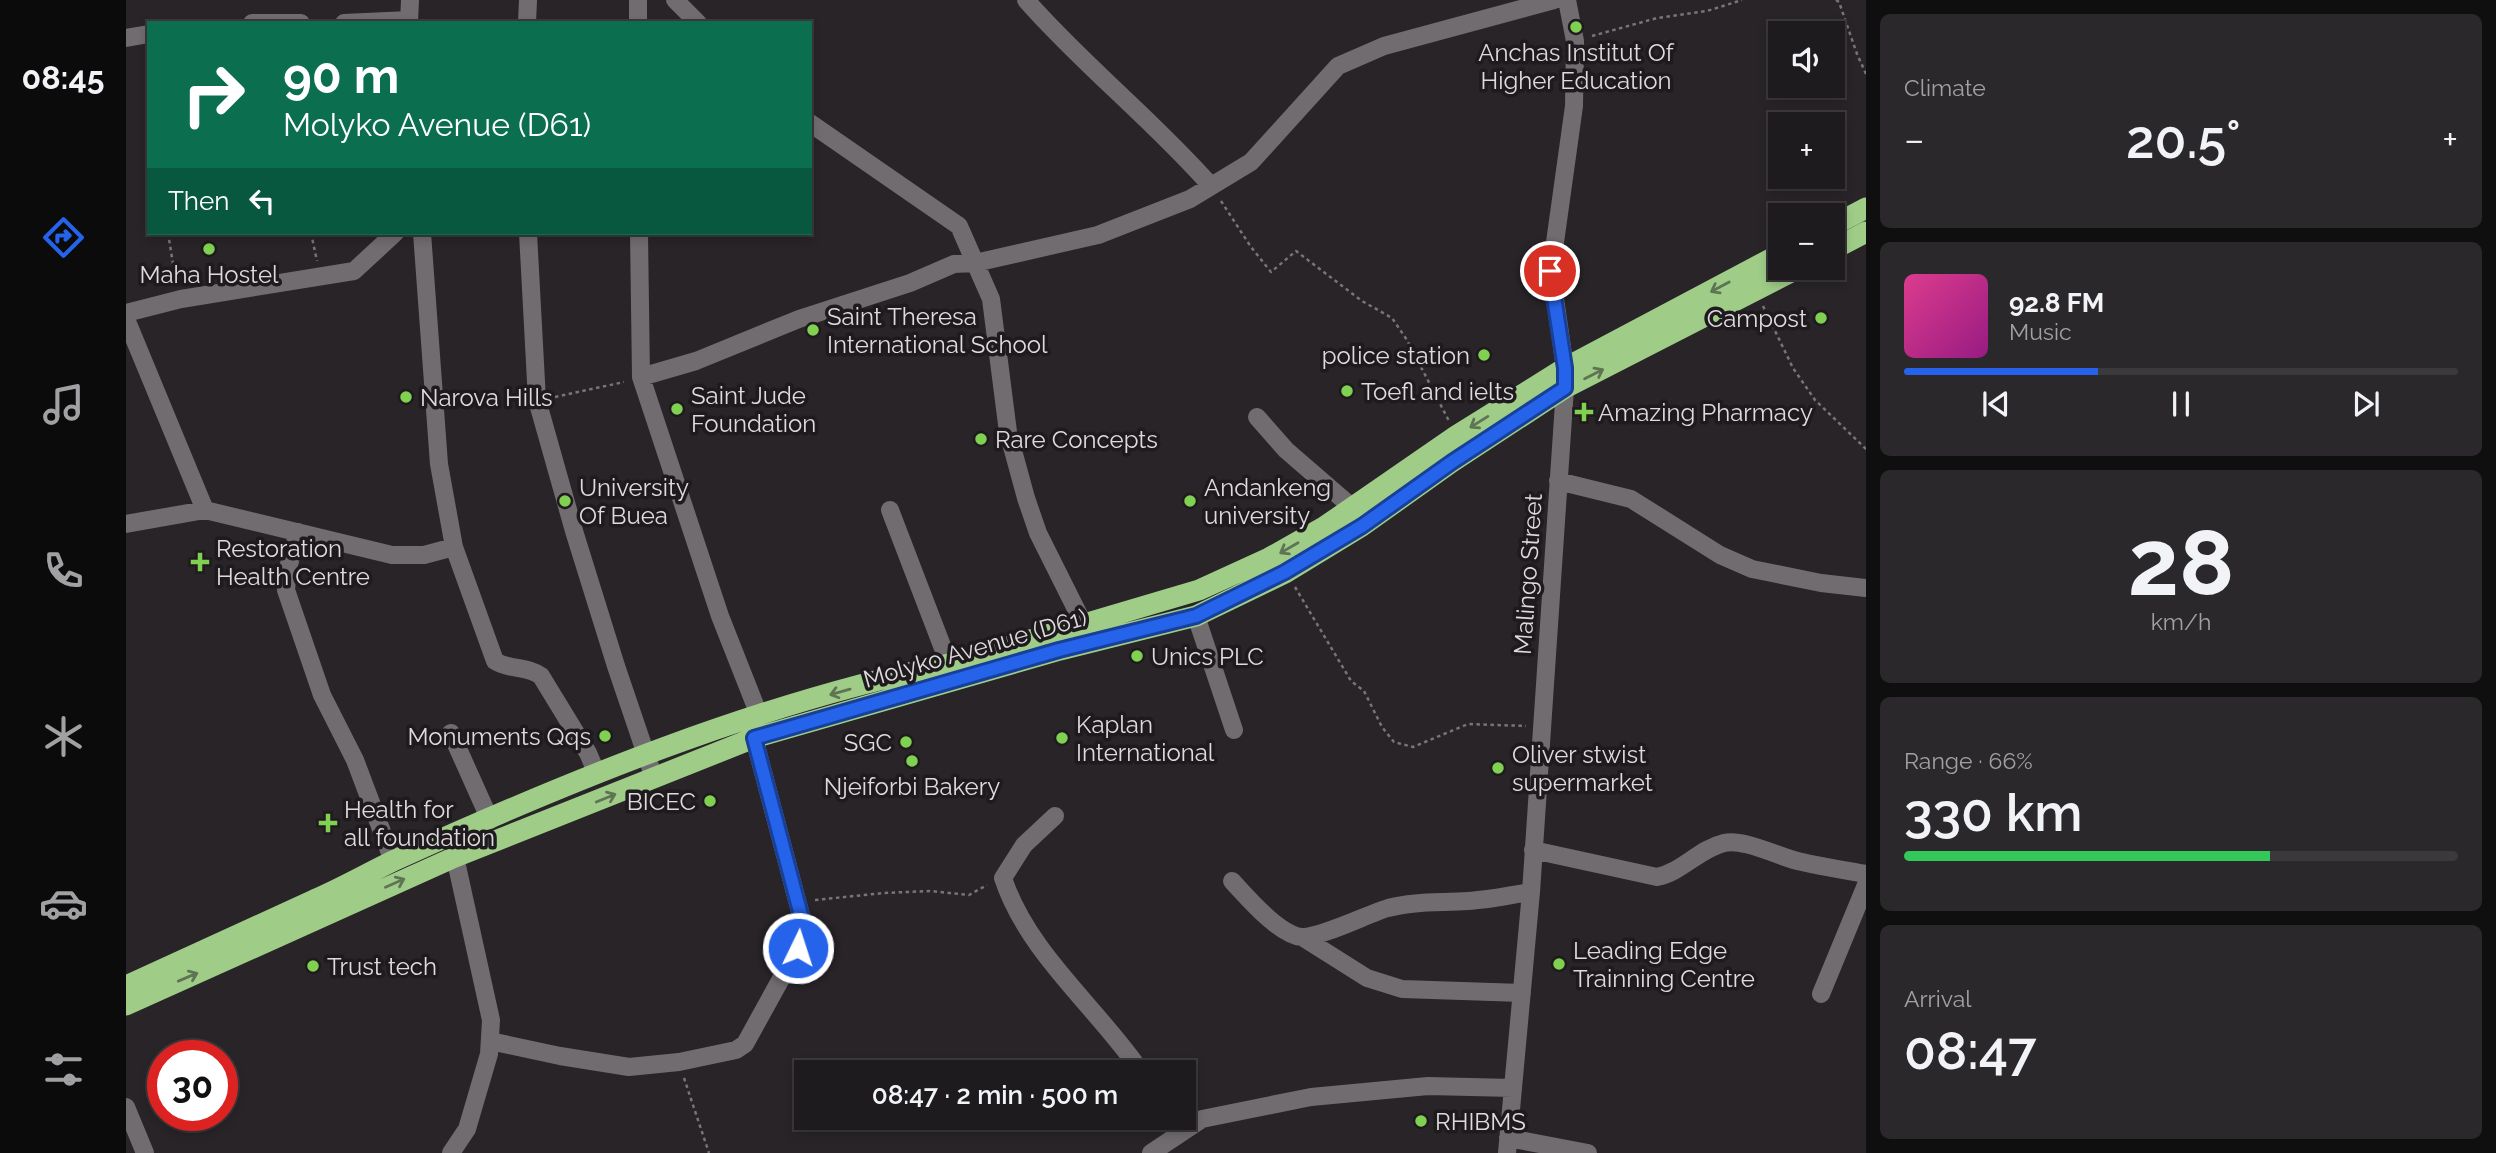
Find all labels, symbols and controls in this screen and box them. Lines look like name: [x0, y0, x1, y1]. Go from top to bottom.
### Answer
marker: Anchas Institut Of Higher Education: [1568, 19, 1584, 35]
map controls: [1768, 21, 1845, 280]
button: sound: [1768, 21, 1845, 98]
place label: Anchas Institut Of Higher Education: [1478, 38, 1675, 95]
text: 90 m: [283, 47, 399, 104]
icon: right: [168, 49, 259, 140]
text: 08:45: [22, 59, 104, 96]
text: Climate: [1904, 74, 1986, 101]
text: Molyko Avenue (D61): [283, 106, 591, 143]
text: 20.5°: [2126, 109, 2241, 170]
button: +: [1768, 112, 1845, 189]
text: −: [1904, 117, 1924, 162]
text: +: [2442, 117, 2458, 162]
icon: left: [243, 182, 281, 220]
text: Then: [168, 186, 229, 216]
button: −: [1768, 203, 1845, 280]
icon: directions: [39, 213, 88, 262]
marker: Maha Hostel: [201, 241, 217, 257]
pin: [1520, 241, 1580, 301]
icon: arrive: [1531, 252, 1569, 290]
place label: Maha Hostel: [139, 260, 279, 289]
one-way arrow: [1710, 280, 1730, 294]
text: 92.8 FM: [2009, 288, 2104, 318]
place label: Saint Theresa International School: [827, 302, 1048, 359]
place label: Campost: [1707, 304, 1807, 333]
marker: Campost: [1813, 310, 1829, 326]
text: Music: [2009, 318, 2072, 345]
marker: Saint Theresa International School: [805, 322, 821, 338]
place label: police station: [1322, 341, 1470, 370]
marker: police station: [1476, 347, 1492, 363]
one-way arrow: [1583, 366, 1604, 380]
place label: Toefl and ielts: [1361, 377, 1514, 406]
icon: music: [39, 380, 88, 429]
place label: Saint Jude Foundation: [691, 381, 816, 438]
place label: Narova Hills: [420, 383, 553, 412]
marker: Toefl and ielts: [1339, 383, 1355, 399]
icon: previous: [1977, 385, 2015, 423]
icon: pause: [2162, 385, 2200, 423]
icon: next: [2347, 385, 2385, 423]
marker: Narova Hills: [398, 389, 414, 405]
place label: Amazing Pharmacy: [1598, 398, 1813, 427]
marker: Saint Jude Foundation: [669, 401, 685, 417]
marker: Amazing Pharmacy: [1576, 404, 1592, 420]
one-way arrow: [1469, 416, 1489, 430]
place label: Rare Concepts: [995, 425, 1158, 454]
marker: Rare Concepts: [973, 431, 989, 447]
place label: University Of Buea: [579, 473, 689, 530]
place label: Andankeng university: [1204, 473, 1331, 530]
street label: Malingo Street: [1508, 492, 1548, 656]
marker: University Of Buea: [557, 493, 573, 509]
marker: Andankeng university: [1182, 493, 1198, 509]
text: 28: [2128, 509, 2234, 616]
place label: Restoration Health Centre: [216, 534, 370, 591]
one-way arrow: [1280, 541, 1300, 555]
icon: phone: [39, 546, 88, 595]
marker: Restoration Health Centre: [190, 552, 210, 572]
street label: Molyko Avenue (D61): [860, 602, 1090, 694]
text: km/h: [2151, 608, 2211, 635]
place label: Unics PLC: [1151, 642, 1264, 671]
marker: Unics PLC: [1129, 648, 1145, 664]
one-way arrow: [830, 686, 852, 699]
place label: Kaplan International: [1076, 710, 1215, 767]
icon: climate: [39, 712, 88, 761]
place label: Monuments Qqs: [407, 722, 591, 751]
marker: Monuments Qqs: [597, 728, 613, 744]
place label: SGC: [844, 728, 892, 757]
marker: Kaplan International: [1054, 730, 1070, 746]
marker: SGC: [898, 734, 914, 750]
place label: Oliver stwist supermarket: [1512, 740, 1653, 797]
text: Range · 66%: [1904, 747, 2033, 774]
marker: Njeiforbi Bakery: [904, 753, 920, 769]
marker: Oliver stwist supermarket: [1490, 760, 1506, 776]
place label: Njeiforbi Bakery: [824, 772, 1000, 801]
text: 330 km: [1904, 782, 2083, 843]
place label: BICEC: [627, 787, 696, 816]
one-way arrow: [595, 791, 617, 804]
marker: BICEC: [702, 793, 718, 809]
place label: Health for all foundation: [344, 795, 495, 852]
marker: Health for all foundation: [318, 813, 338, 833]
one-way arrow: [384, 876, 406, 889]
icon: car: [39, 879, 88, 928]
position arrow: [761, 911, 835, 985]
place label: Leading Edge Trainning Centre: [1573, 936, 1755, 993]
place label: Trust tech: [327, 952, 437, 981]
marker: Leading Edge Trainning Centre: [1551, 956, 1567, 972]
marker: Trust tech: [305, 958, 321, 974]
one-way arrow: [177, 970, 199, 983]
text: Arrival: [1904, 985, 1971, 1012]
text: 08:47: [1904, 1020, 2037, 1081]
speed limit sign: 30: [147, 1040, 238, 1131]
icon: filters: [39, 1045, 88, 1094]
text: 08:47 · 2 min · 500 m: [872, 1080, 1118, 1110]
place label: RHIBMS: [1435, 1107, 1526, 1136]
marker: RHIBMS: [1413, 1113, 1429, 1129]

